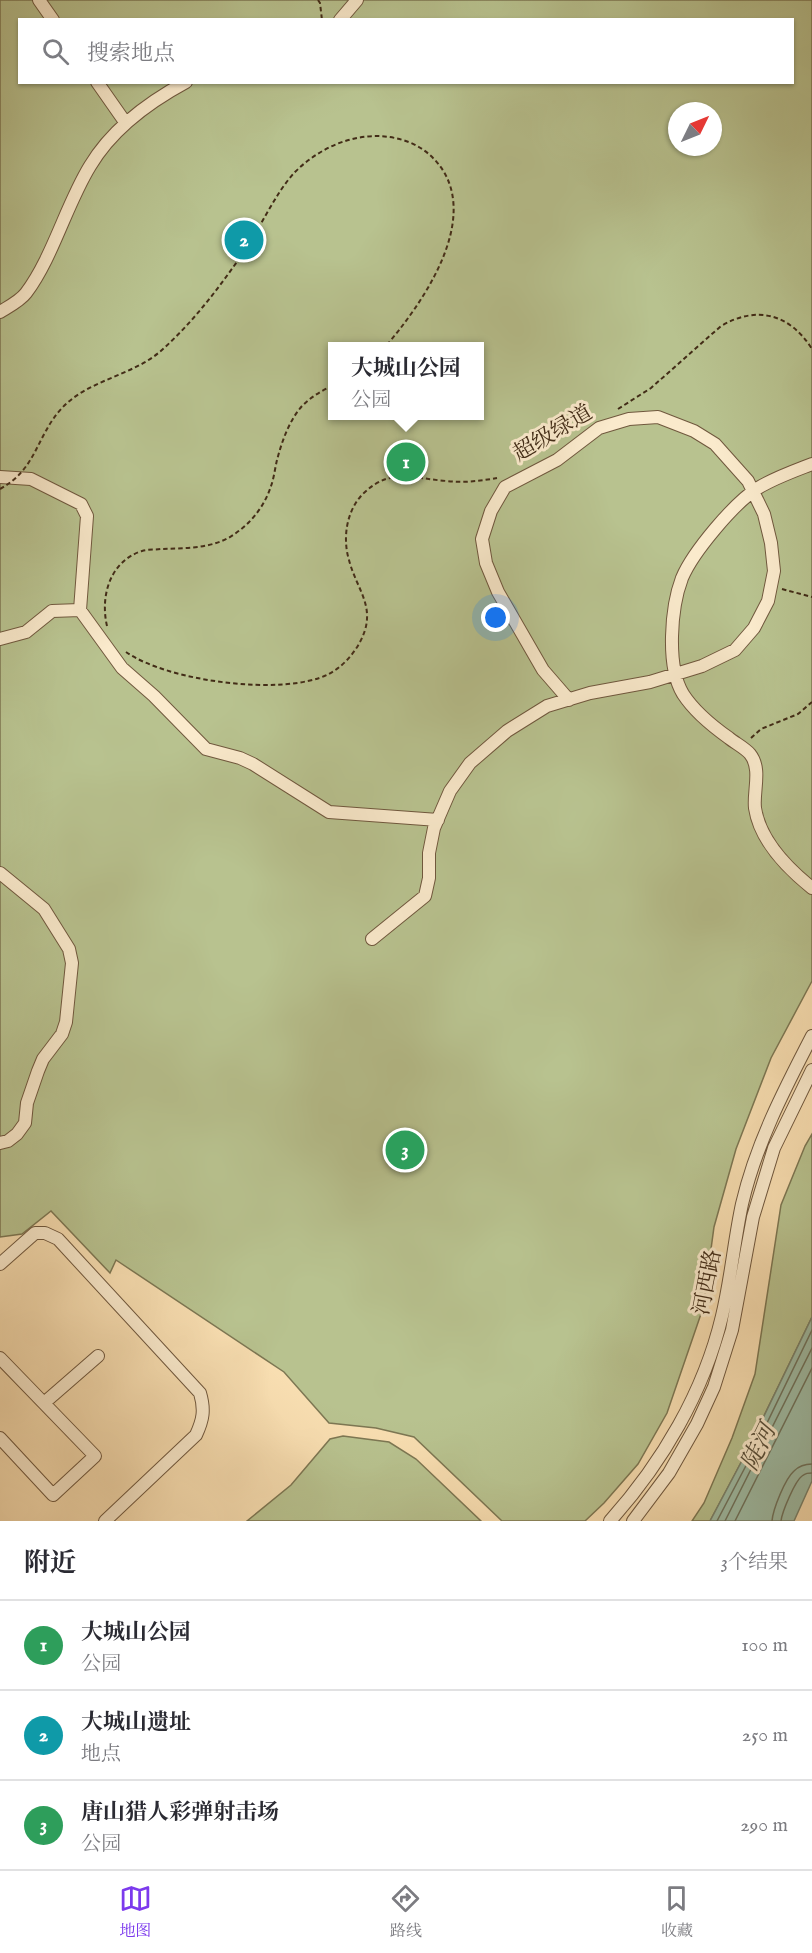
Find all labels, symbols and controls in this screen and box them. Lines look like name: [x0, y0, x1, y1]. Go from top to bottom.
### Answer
search box: [18, 18, 794, 84]
icon: search: [39, 35, 72, 68]
text: 搜索地点: [87, 40, 175, 68]
north arrow: [668, 102, 722, 156]
pin: 2: [224, 218, 264, 262]
popup: [328, 342, 484, 420]
text: 大城山公园: [351, 355, 461, 383]
text: 公园: [351, 388, 391, 413]
street label: 超级绿道: [508, 399, 598, 468]
pin: 1: [386, 440, 426, 484]
your location: [481, 603, 510, 632]
pin: 3: [386, 1128, 424, 1172]
street label: 河西路: [688, 1247, 728, 1317]
water label: 陡河: [735, 1416, 786, 1476]
text: 附近: [24, 1547, 76, 1580]
text: 3个结果: [721, 1550, 788, 1575]
text: 大城山公园: [81, 1619, 191, 1647]
text: 1: [40, 1633, 47, 1658]
text: 100 m: [741, 1633, 788, 1658]
text: 公园: [81, 1652, 121, 1677]
text: 大城山遗址: [81, 1709, 191, 1737]
text: 2: [39, 1723, 48, 1748]
text: 250 m: [742, 1723, 788, 1748]
text: 地点: [81, 1742, 121, 1767]
text: 唐山猎人彩弹射击场: [81, 1799, 279, 1827]
text: 3: [40, 1813, 47, 1838]
text: 290 m: [740, 1813, 788, 1838]
text: 公园: [81, 1832, 121, 1857]
tab: 地图: [119, 1882, 152, 1942]
tab: 路线: [389, 1882, 422, 1942]
tab: 收藏: [660, 1882, 693, 1942]

